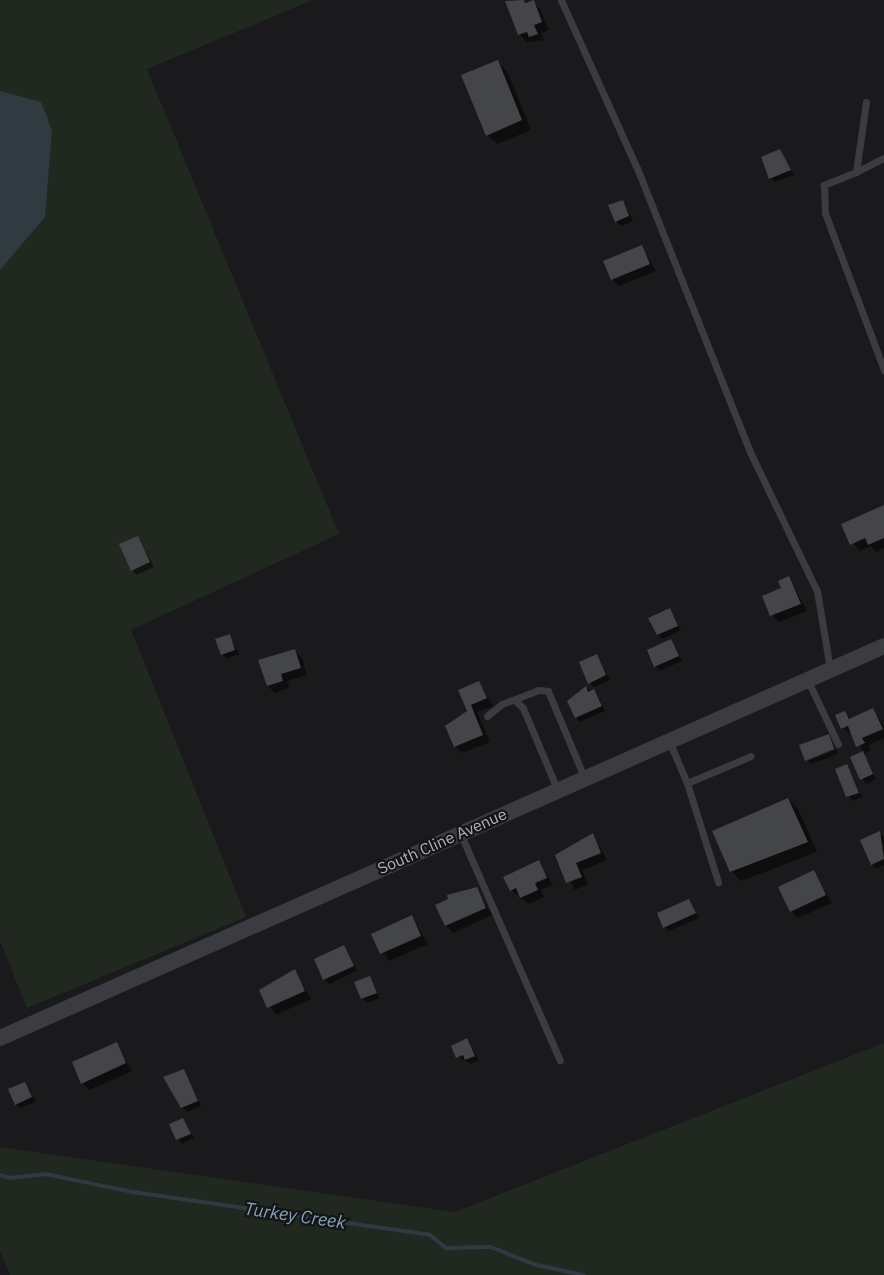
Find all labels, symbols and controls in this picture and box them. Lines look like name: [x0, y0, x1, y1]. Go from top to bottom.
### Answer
street label: South Cline Avenue: [375, 804, 509, 878]
water label: Turkey Creek: [243, 1198, 347, 1234]

